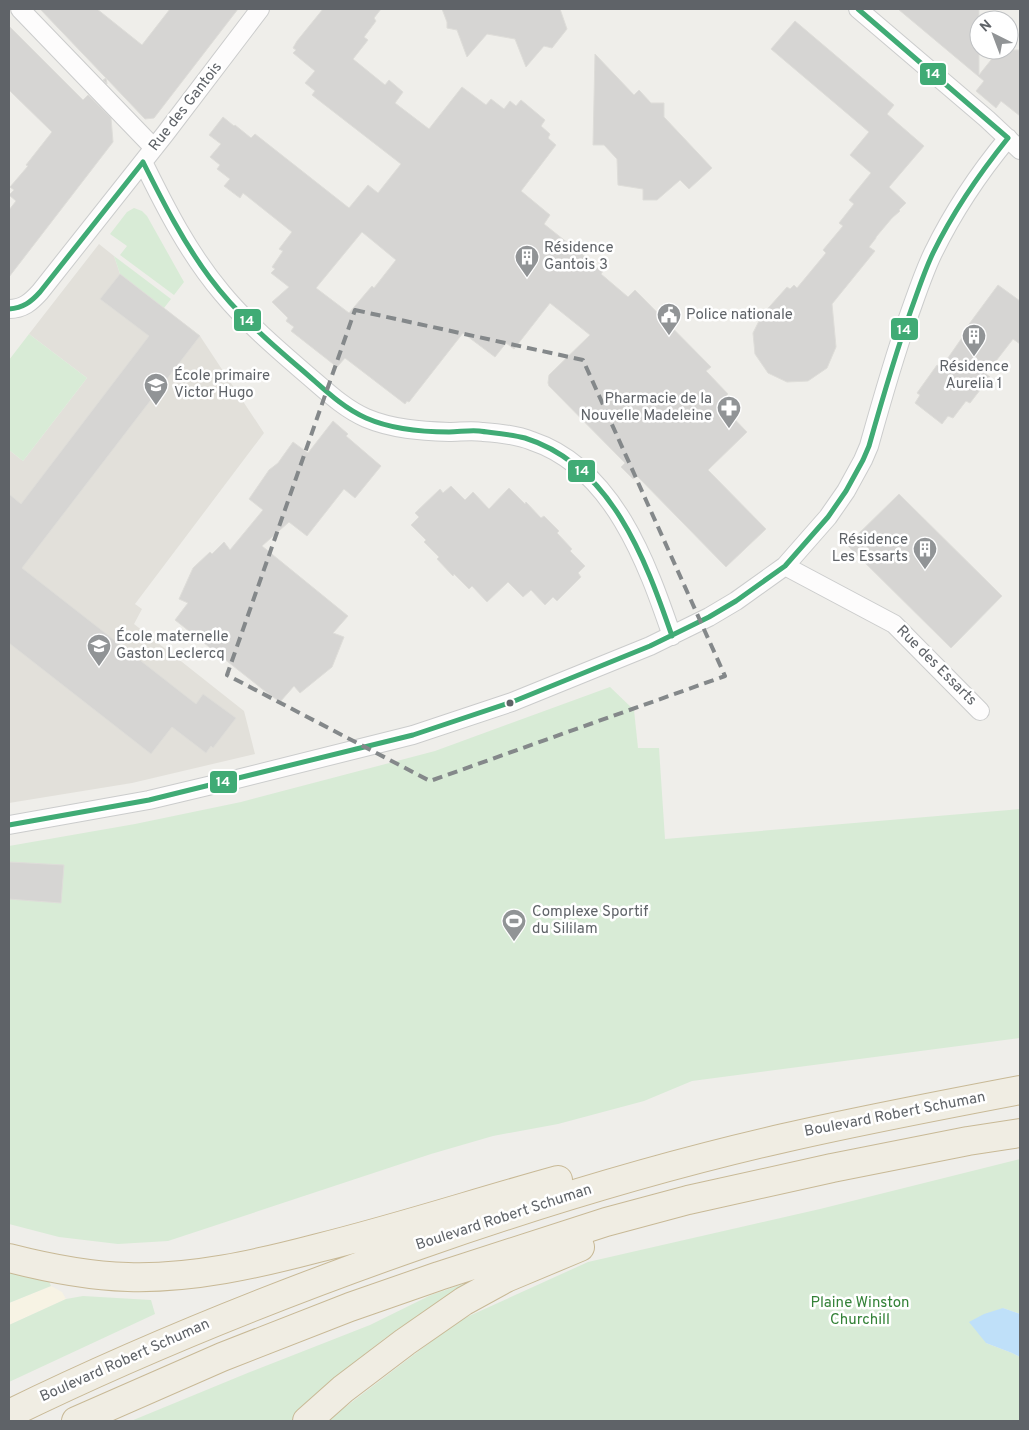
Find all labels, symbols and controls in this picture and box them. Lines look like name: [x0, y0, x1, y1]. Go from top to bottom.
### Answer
north arrow: [969, 10, 1019, 60]
text: N: [977, 17, 996, 36]
street label: Rue des Gantois: [145, 59, 227, 155]
line badge: 14: [919, 62, 947, 86]
text: 14: [926, 66, 940, 83]
place label: Résidence Gantois 3: [544, 239, 614, 275]
building icon: Résidence Gantois 3: [514, 244, 540, 278]
public building icon: Police nationale: [656, 302, 682, 336]
place label: Police nationale: [686, 306, 793, 325]
line badge: 14: [233, 308, 262, 332]
text: 14: [240, 313, 254, 330]
line badge: 14: [890, 317, 919, 341]
text: 14: [897, 322, 911, 339]
building icon: Résidence Aurelia 1: [961, 323, 987, 357]
place label: Résidence Aurelia 1: [939, 358, 1009, 394]
place label: École primaire Victor Hugo: [174, 366, 270, 403]
school or university icon: École primaire Victor Hugo: [143, 372, 169, 406]
place label: Pharmacie de la Nouvelle Madeleine: [580, 390, 712, 426]
pharmacy icon: Pharmacie de la Nouvelle Madeleine: [716, 395, 742, 429]
line badge: 14: [567, 459, 596, 483]
text: 14: [575, 463, 589, 480]
place label: Résidence Les Essarts: [832, 531, 908, 567]
building icon: Résidence Les Essarts: [912, 536, 938, 570]
street label: Rue des Essarts: [892, 622, 980, 710]
place label: École maternelle Gaston Leclercq: [116, 627, 229, 664]
school or university icon: École maternelle Gaston Leclercq: [86, 633, 112, 667]
unlabelled marker: [505, 698, 515, 708]
line badge: 14: [209, 770, 238, 794]
text: 14: [216, 774, 230, 791]
place label: Complexe Sportif du Sililam: [532, 903, 648, 939]
sports icon: Complexe Sportif du Sililam: [501, 908, 527, 942]
street label: Boulevard Robert Schuman: [803, 1088, 987, 1142]
street label: Boulevard Robert Schuman: [414, 1181, 594, 1255]
park label: Plaine Winston Churchill: [810, 1294, 910, 1330]
street label: Boulevard Robert Schuman: [37, 1315, 213, 1407]

